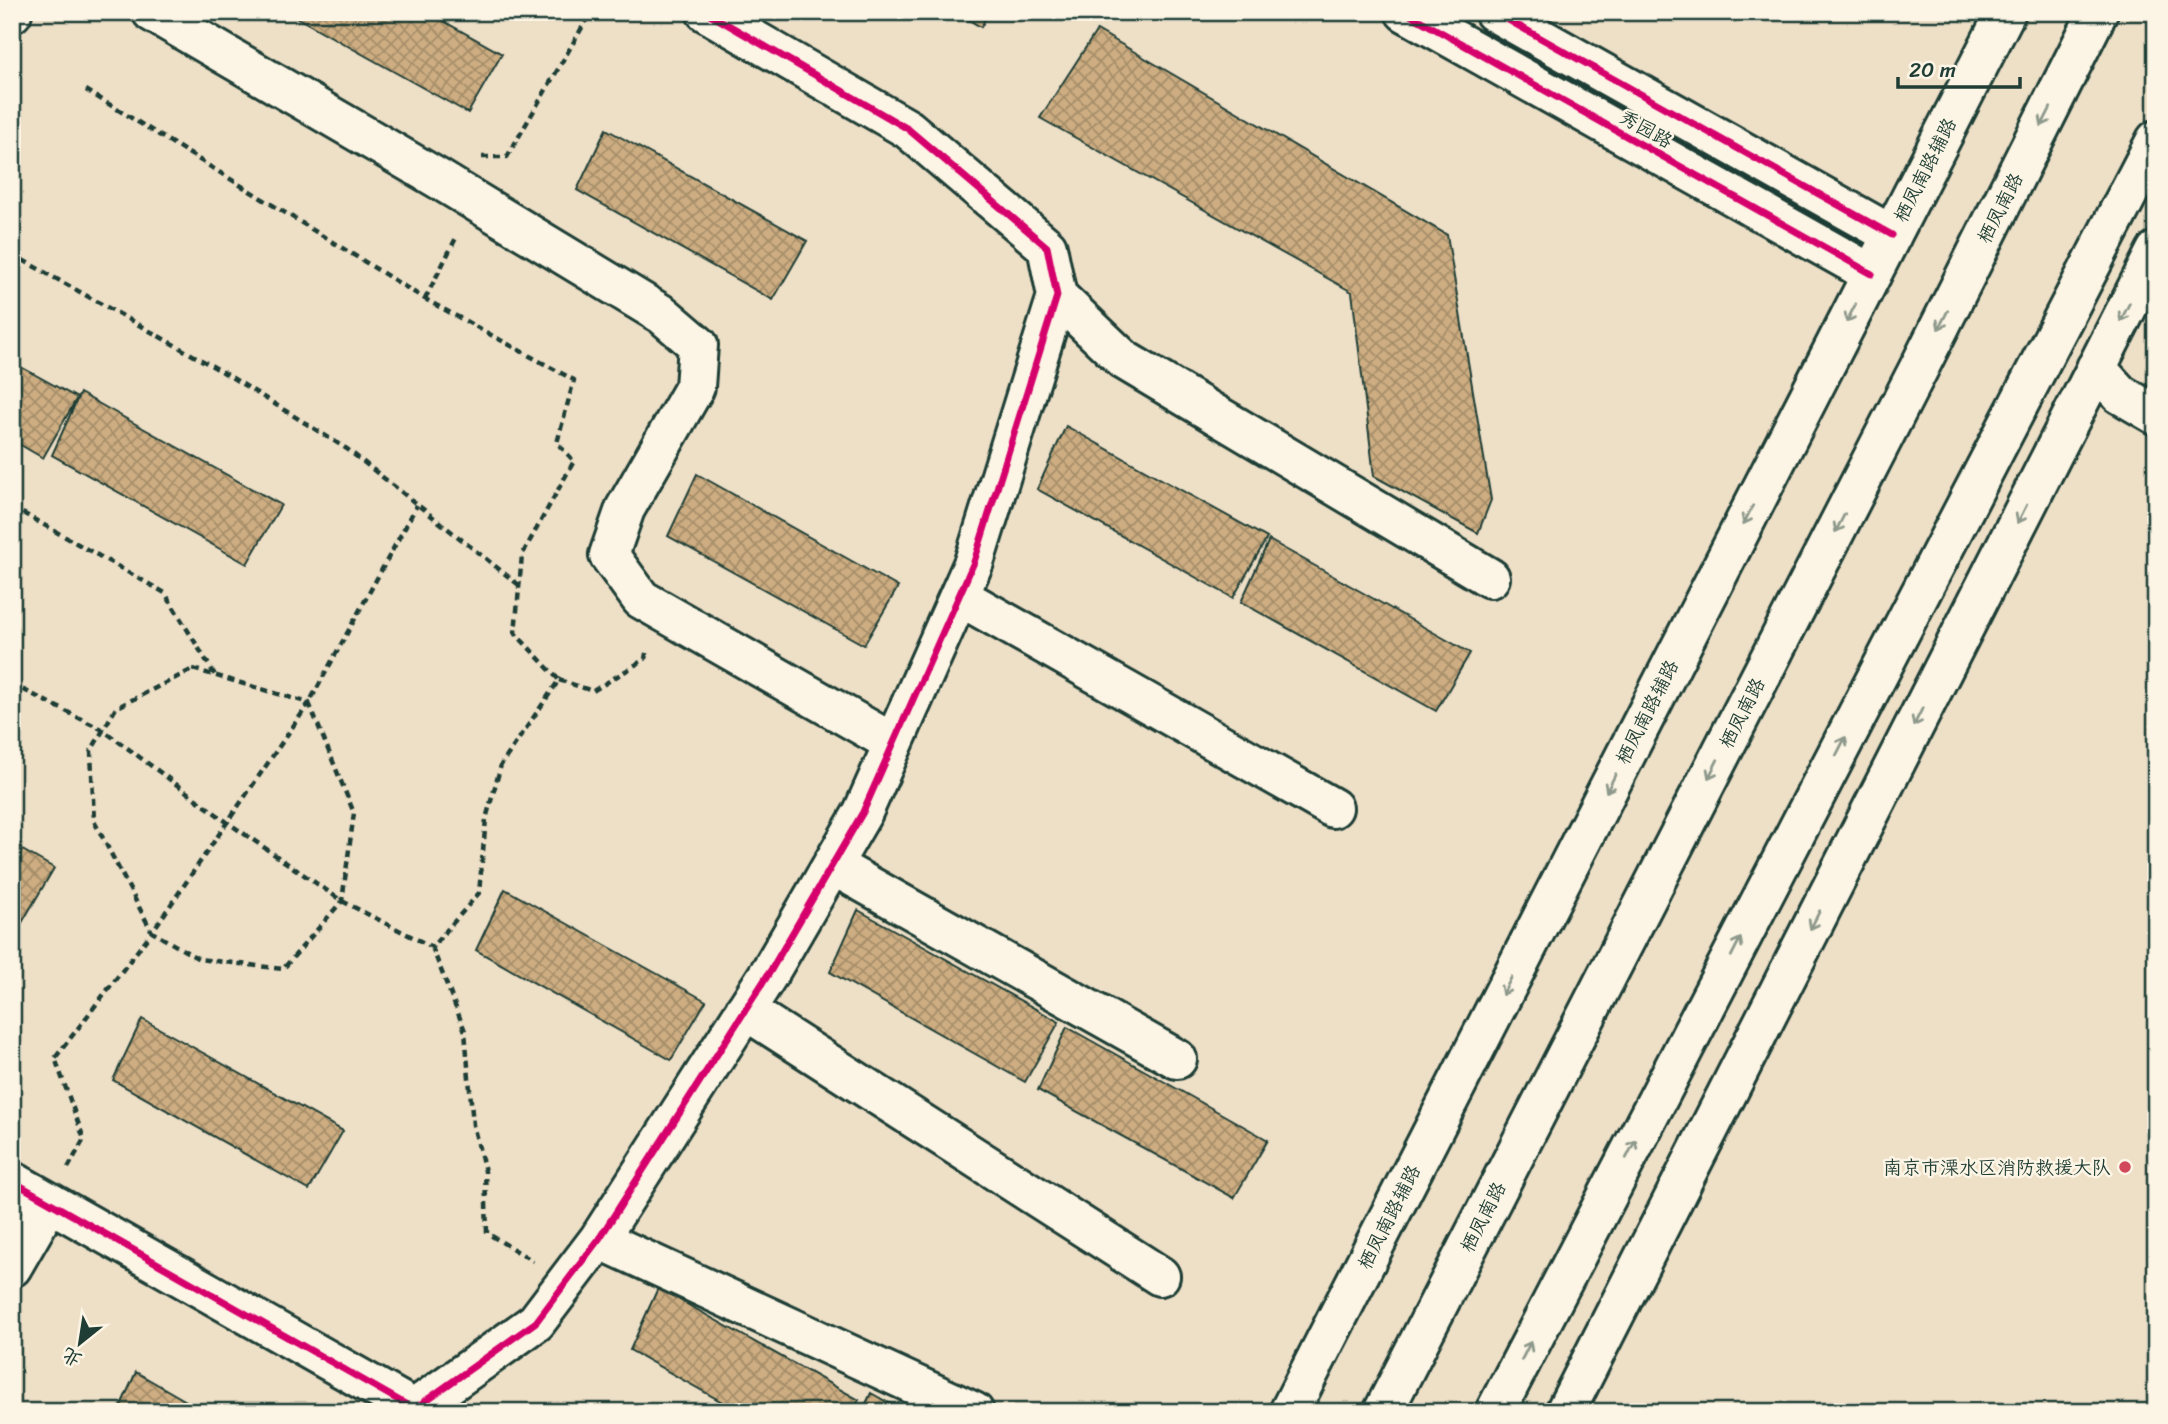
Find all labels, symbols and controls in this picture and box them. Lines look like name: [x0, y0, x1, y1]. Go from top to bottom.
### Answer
scale bar: [1898, 46, 2021, 90]
text: 20 m: [1909, 51, 1956, 89]
street label: 秀园路: [1613, 101, 1679, 157]
one-way arrow: [2038, 106, 2052, 127]
street label: 栖凤南路辅路: [1884, 112, 1966, 228]
street label: 栖凤南路: [1968, 167, 2032, 249]
one-way arrow: [2117, 301, 2131, 322]
one-way arrow: [1844, 302, 1858, 323]
one-way arrow: [1936, 309, 1950, 330]
one-way arrow: [2014, 503, 2028, 524]
one-way arrow: [1741, 504, 1754, 525]
one-way arrow: [1832, 512, 1846, 533]
street label: 栖凤南路辅路: [1606, 654, 1688, 770]
street label: 栖凤南路: [1710, 672, 1774, 754]
one-way arrow: [1911, 706, 1925, 727]
one-way arrow: [1834, 736, 1848, 756]
one-way arrow: [1706, 758, 1720, 779]
one-way arrow: [1603, 772, 1617, 793]
one-way arrow: [1808, 909, 1822, 930]
one-way arrow: [1729, 938, 1743, 958]
one-way arrow: [1500, 975, 1514, 996]
one-way arrow: [1625, 1139, 1638, 1160]
place label: 南京市溧水区消防救援大队: [1883, 1151, 2111, 1184]
street label: 栖凤南路辅路: [1348, 1159, 1430, 1275]
marker: 南京市溧水区消防救援大队: [2117, 1159, 2133, 1175]
street label: 栖凤南路: [1451, 1176, 1515, 1258]
north arrow: [46, 1308, 116, 1378]
text: 北: [55, 1338, 88, 1376]
one-way arrow: [1520, 1341, 1534, 1362]

